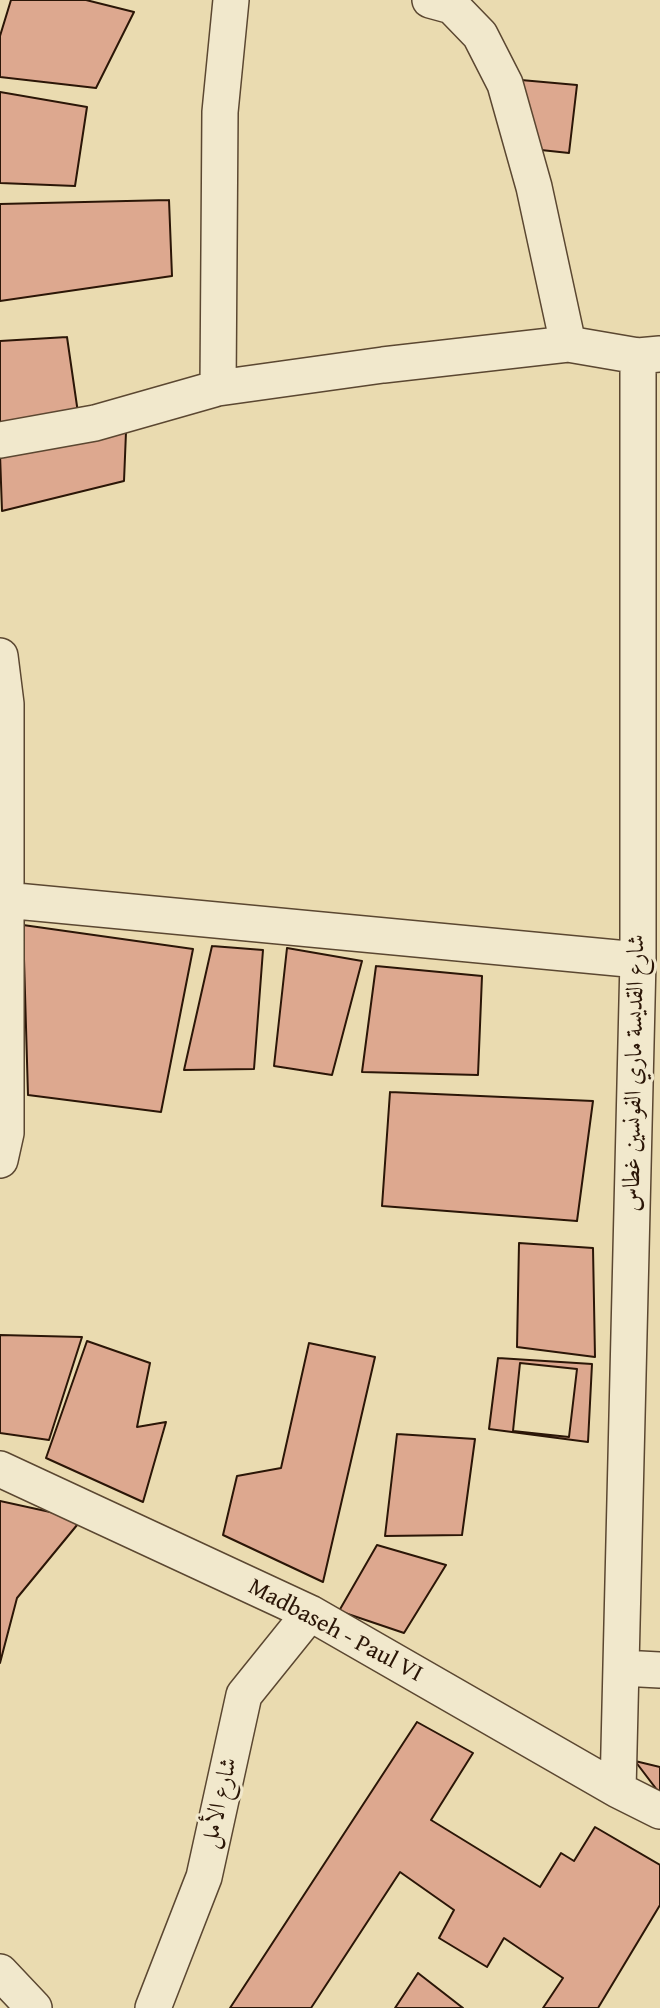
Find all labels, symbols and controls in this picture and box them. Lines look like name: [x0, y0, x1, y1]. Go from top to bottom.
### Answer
street label: شارع القديسة ماري الفونسين غطاس: [618, 934, 652, 1212]
street label: Madbaseh - Paul VI: [243, 1573, 427, 1689]
street label: شارع الأمل: [196, 1755, 244, 1851]

